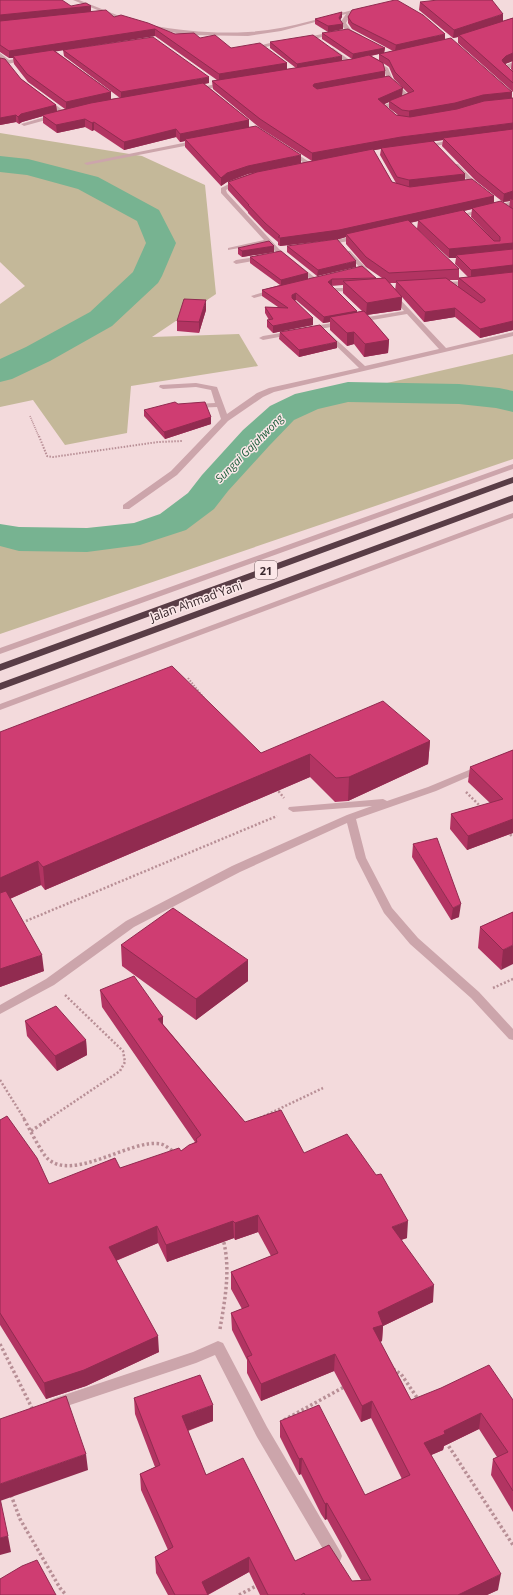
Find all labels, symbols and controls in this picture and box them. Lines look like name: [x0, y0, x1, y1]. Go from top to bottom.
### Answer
water label: Sungai Gajahwong: [212, 410, 287, 485]
road number: 21: [255, 561, 277, 579]
street label: Jalan Ahmad Yani: [147, 576, 244, 626]

